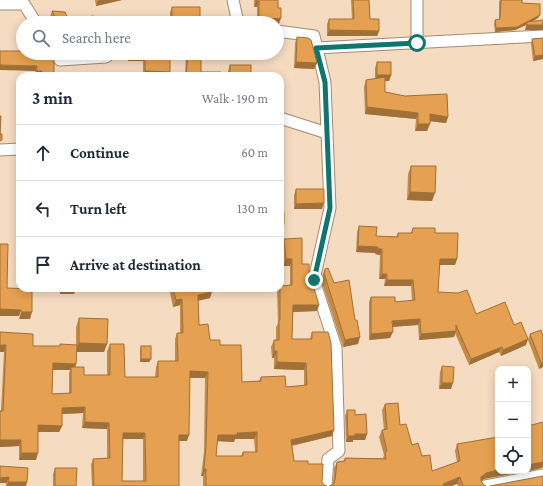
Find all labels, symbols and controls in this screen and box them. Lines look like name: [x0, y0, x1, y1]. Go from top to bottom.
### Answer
search box: [16, 16, 284, 60]
icon: search: [30, 27, 52, 49]
text: Search here: [62, 30, 131, 46]
route start: [408, 34, 426, 52]
text: 3 min: [32, 89, 73, 108]
text: Walk · 190 m: [202, 91, 268, 106]
icon: ahead: [32, 142, 54, 164]
text: Continue: [70, 145, 129, 161]
text: 60 m: [241, 145, 268, 160]
icon: left: [32, 198, 54, 220]
text: Turn left: [70, 201, 126, 217]
text: 130 m: [237, 201, 268, 216]
icon: arrive: [32, 254, 54, 276]
text: Arrive at destination: [70, 257, 201, 273]
route end: [305, 271, 323, 289]
map controls: [495, 366, 531, 474]
button: +: [495, 366, 531, 402]
button: −: [495, 402, 531, 438]
button: locate: [495, 438, 531, 474]

